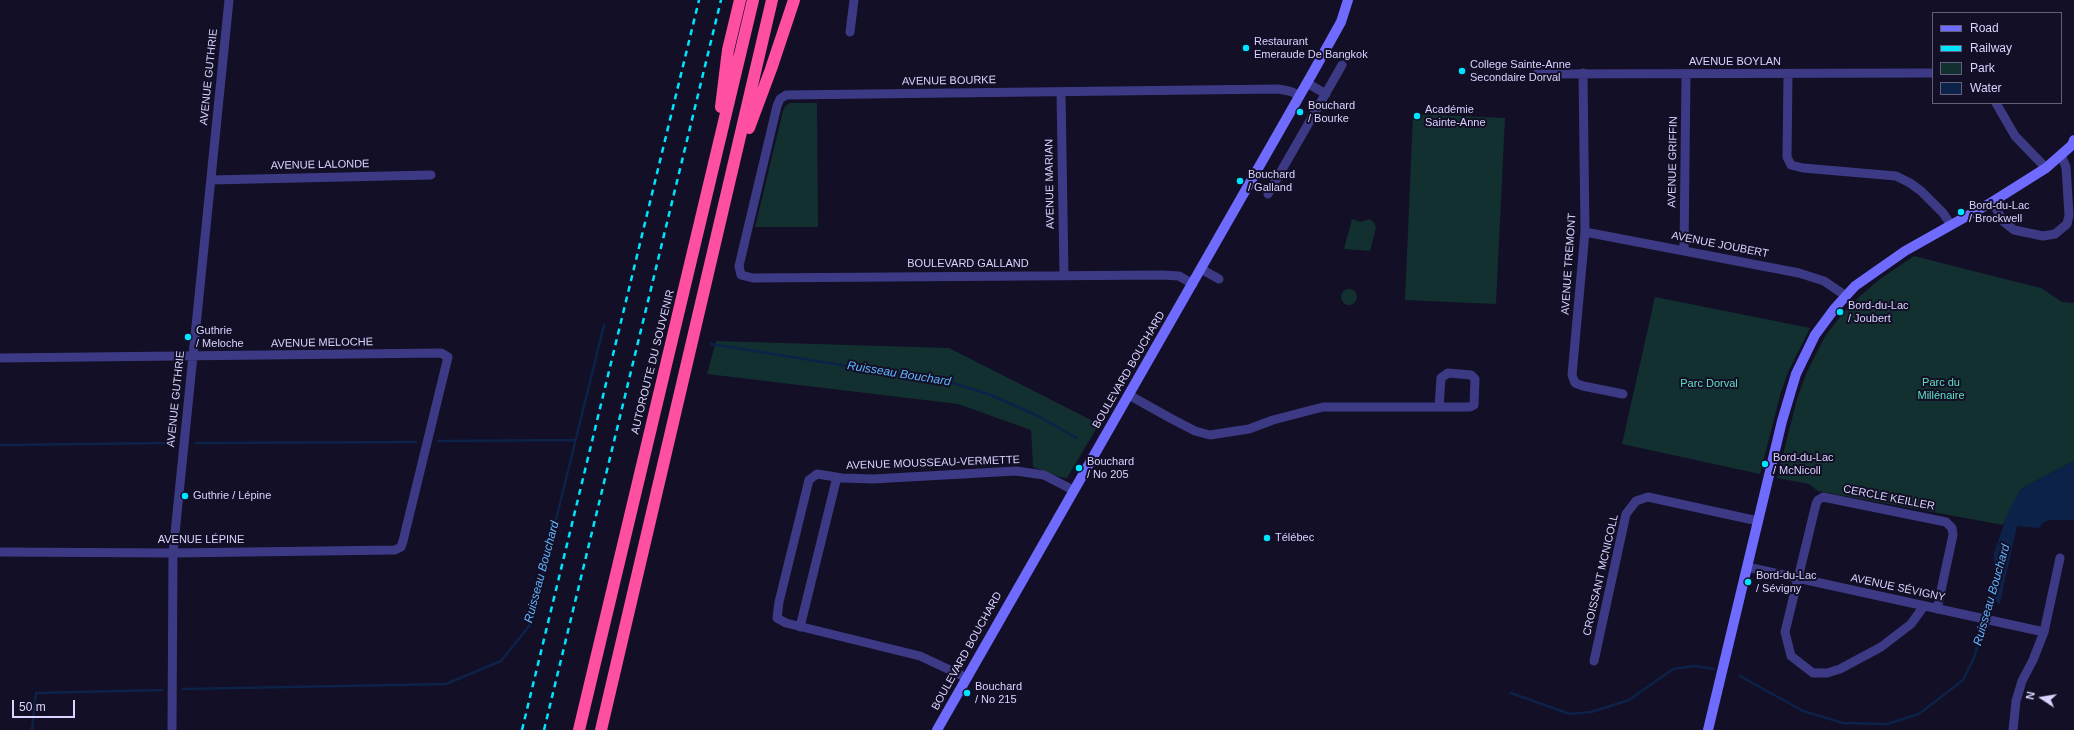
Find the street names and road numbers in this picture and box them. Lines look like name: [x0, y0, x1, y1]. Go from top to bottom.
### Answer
street label: AVENUE GUTHRIE: [197, 28, 221, 126]
street label: AVENUE BOYLAN: [1689, 55, 1781, 69]
street label: AVENUE BOURKE: [902, 74, 996, 88]
street label: AVENUE GRIFFIN: [1666, 116, 1680, 208]
street label: AVENUE MARIAN: [1043, 139, 1057, 229]
street label: AVENUE LALONDE: [270, 158, 370, 172]
street label: AVENUE TREMONT: [1559, 213, 1579, 315]
street label: AVENUE JOUBERT: [1670, 229, 1770, 261]
street label: BOULEVARD GALLAND: [907, 257, 1029, 271]
street label: AUTOROUTE DU SOUVENIR: [629, 288, 677, 436]
street label: BOULEVARD BOUCHARD: [1090, 309, 1168, 431]
street label: AVENUE MELOCHE: [271, 336, 373, 350]
street label: AVENUE GUTHRIE: [164, 350, 188, 448]
street label: AVENUE MOUSSEAU-VERMETTE: [846, 453, 1020, 473]
street label: CERCLE KEILLER: [1842, 483, 1936, 513]
street label: CROISSANT MCNICOLL: [1581, 513, 1621, 637]
street label: AVENUE LÉPINE: [158, 533, 244, 547]
street label: AVENUE SÉVIGNY: [1849, 572, 1947, 604]
street label: BOULEVARD BOUCHARD: [929, 590, 1005, 712]

